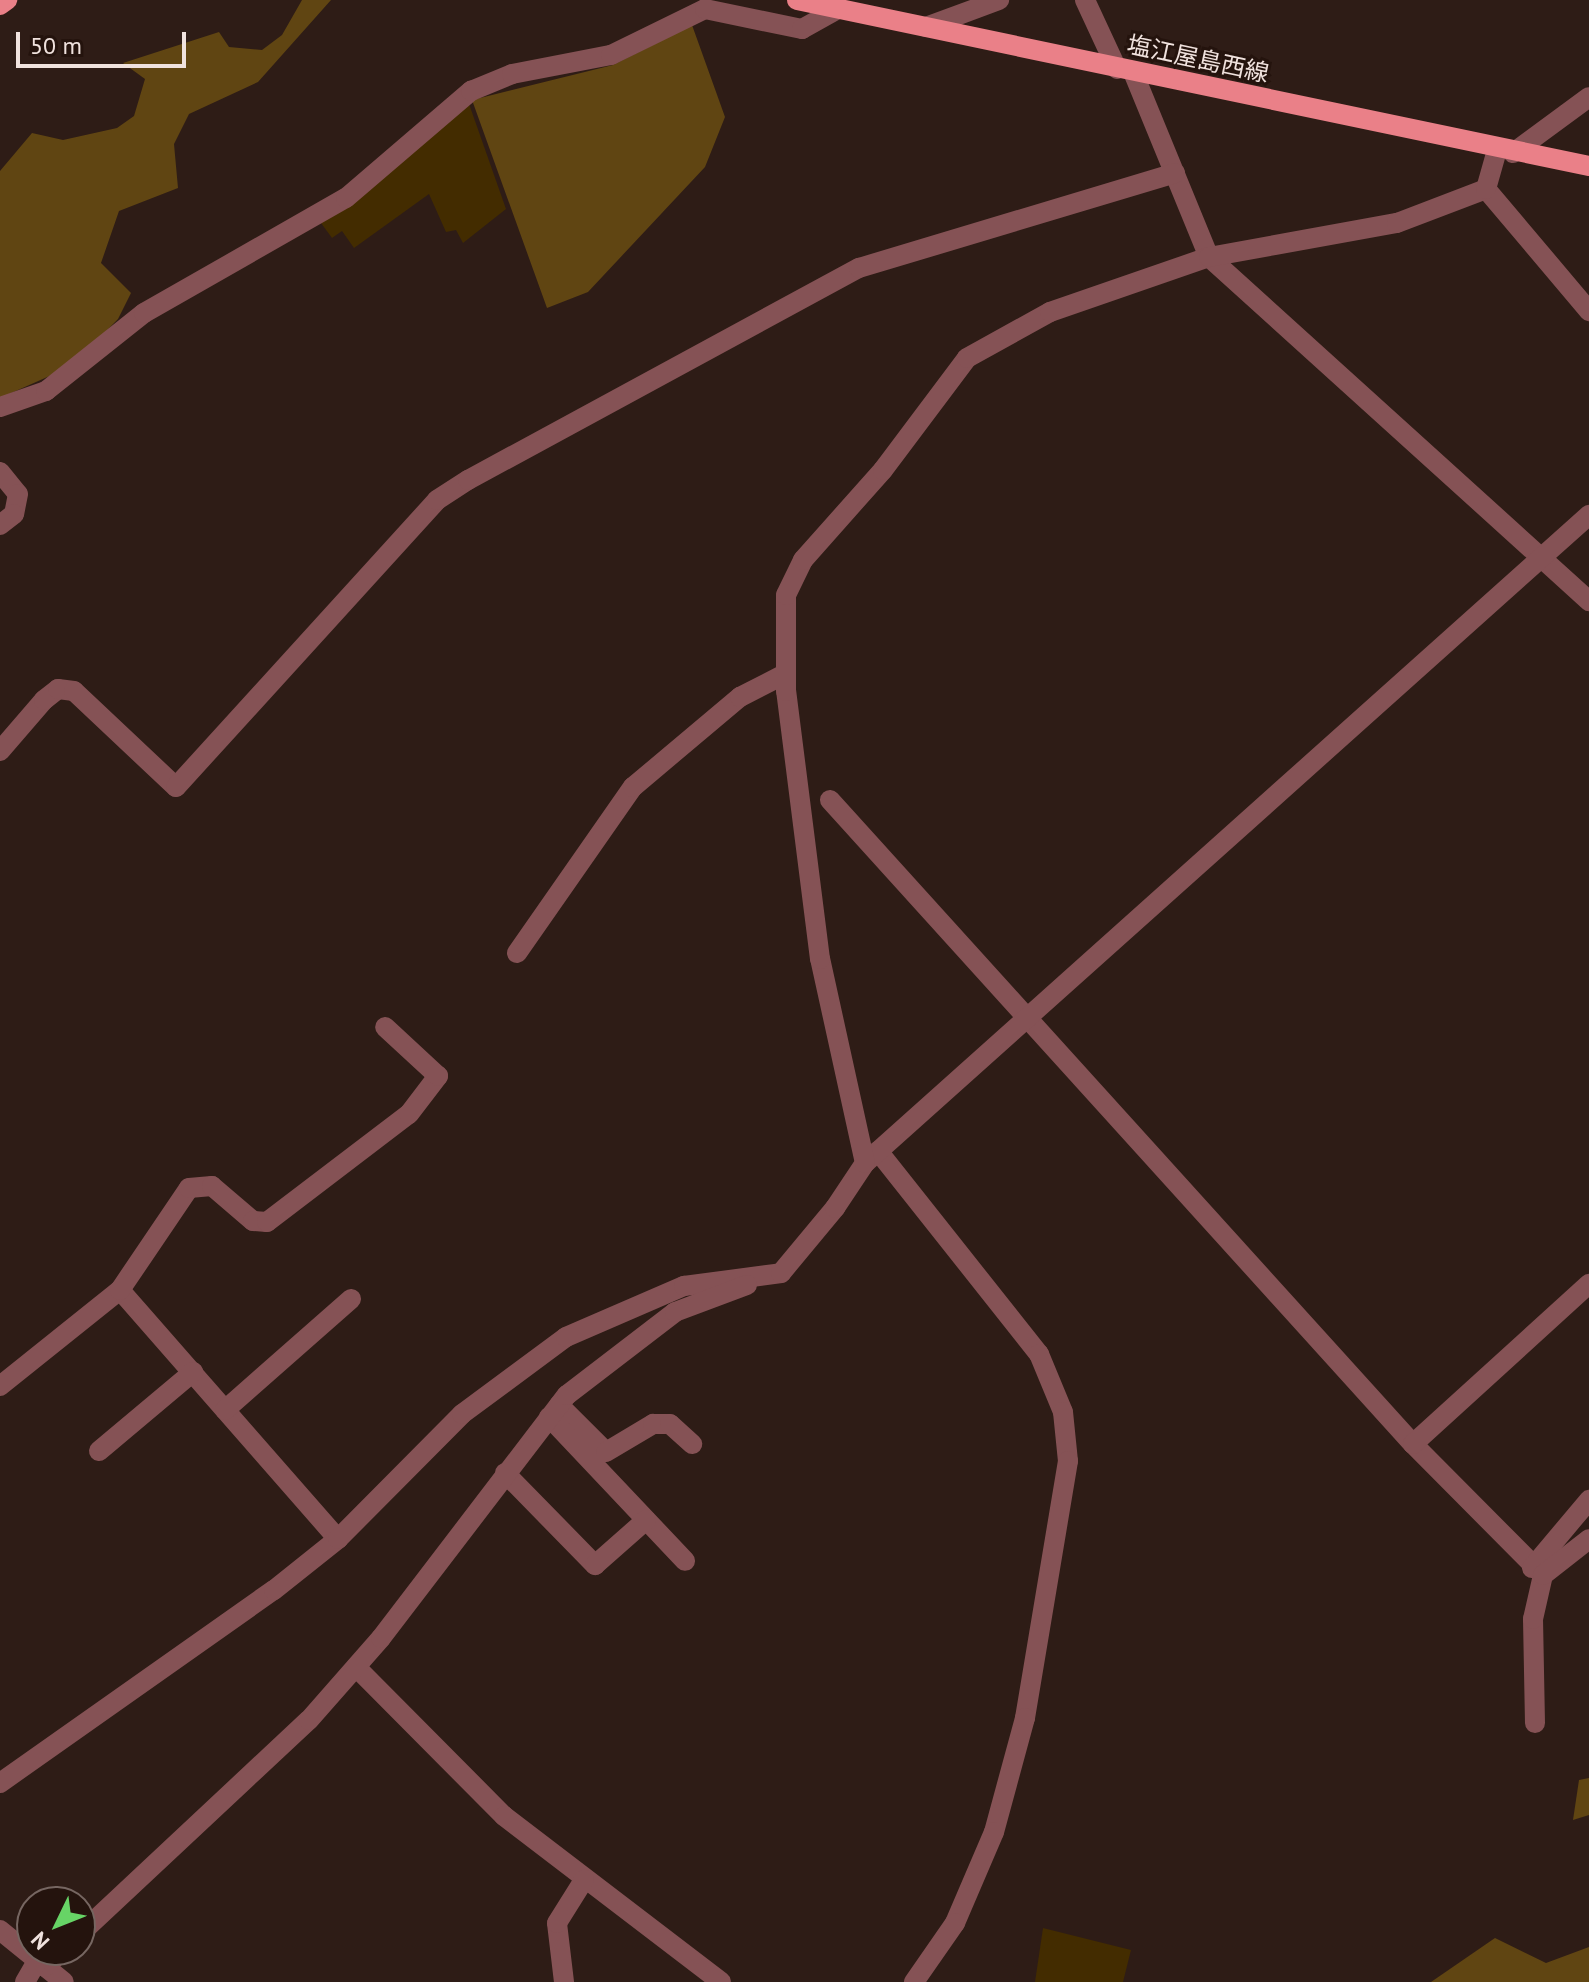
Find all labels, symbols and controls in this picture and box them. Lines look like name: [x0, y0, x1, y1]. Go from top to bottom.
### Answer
scale bar: [20, 16, 190, 66]
text: 50 m: [30, 30, 82, 61]
street label: 塩江屋島西線: [1125, 30, 1271, 88]
north arrow: [16, 1886, 96, 1966]
text: N: [25, 1926, 55, 1956]

